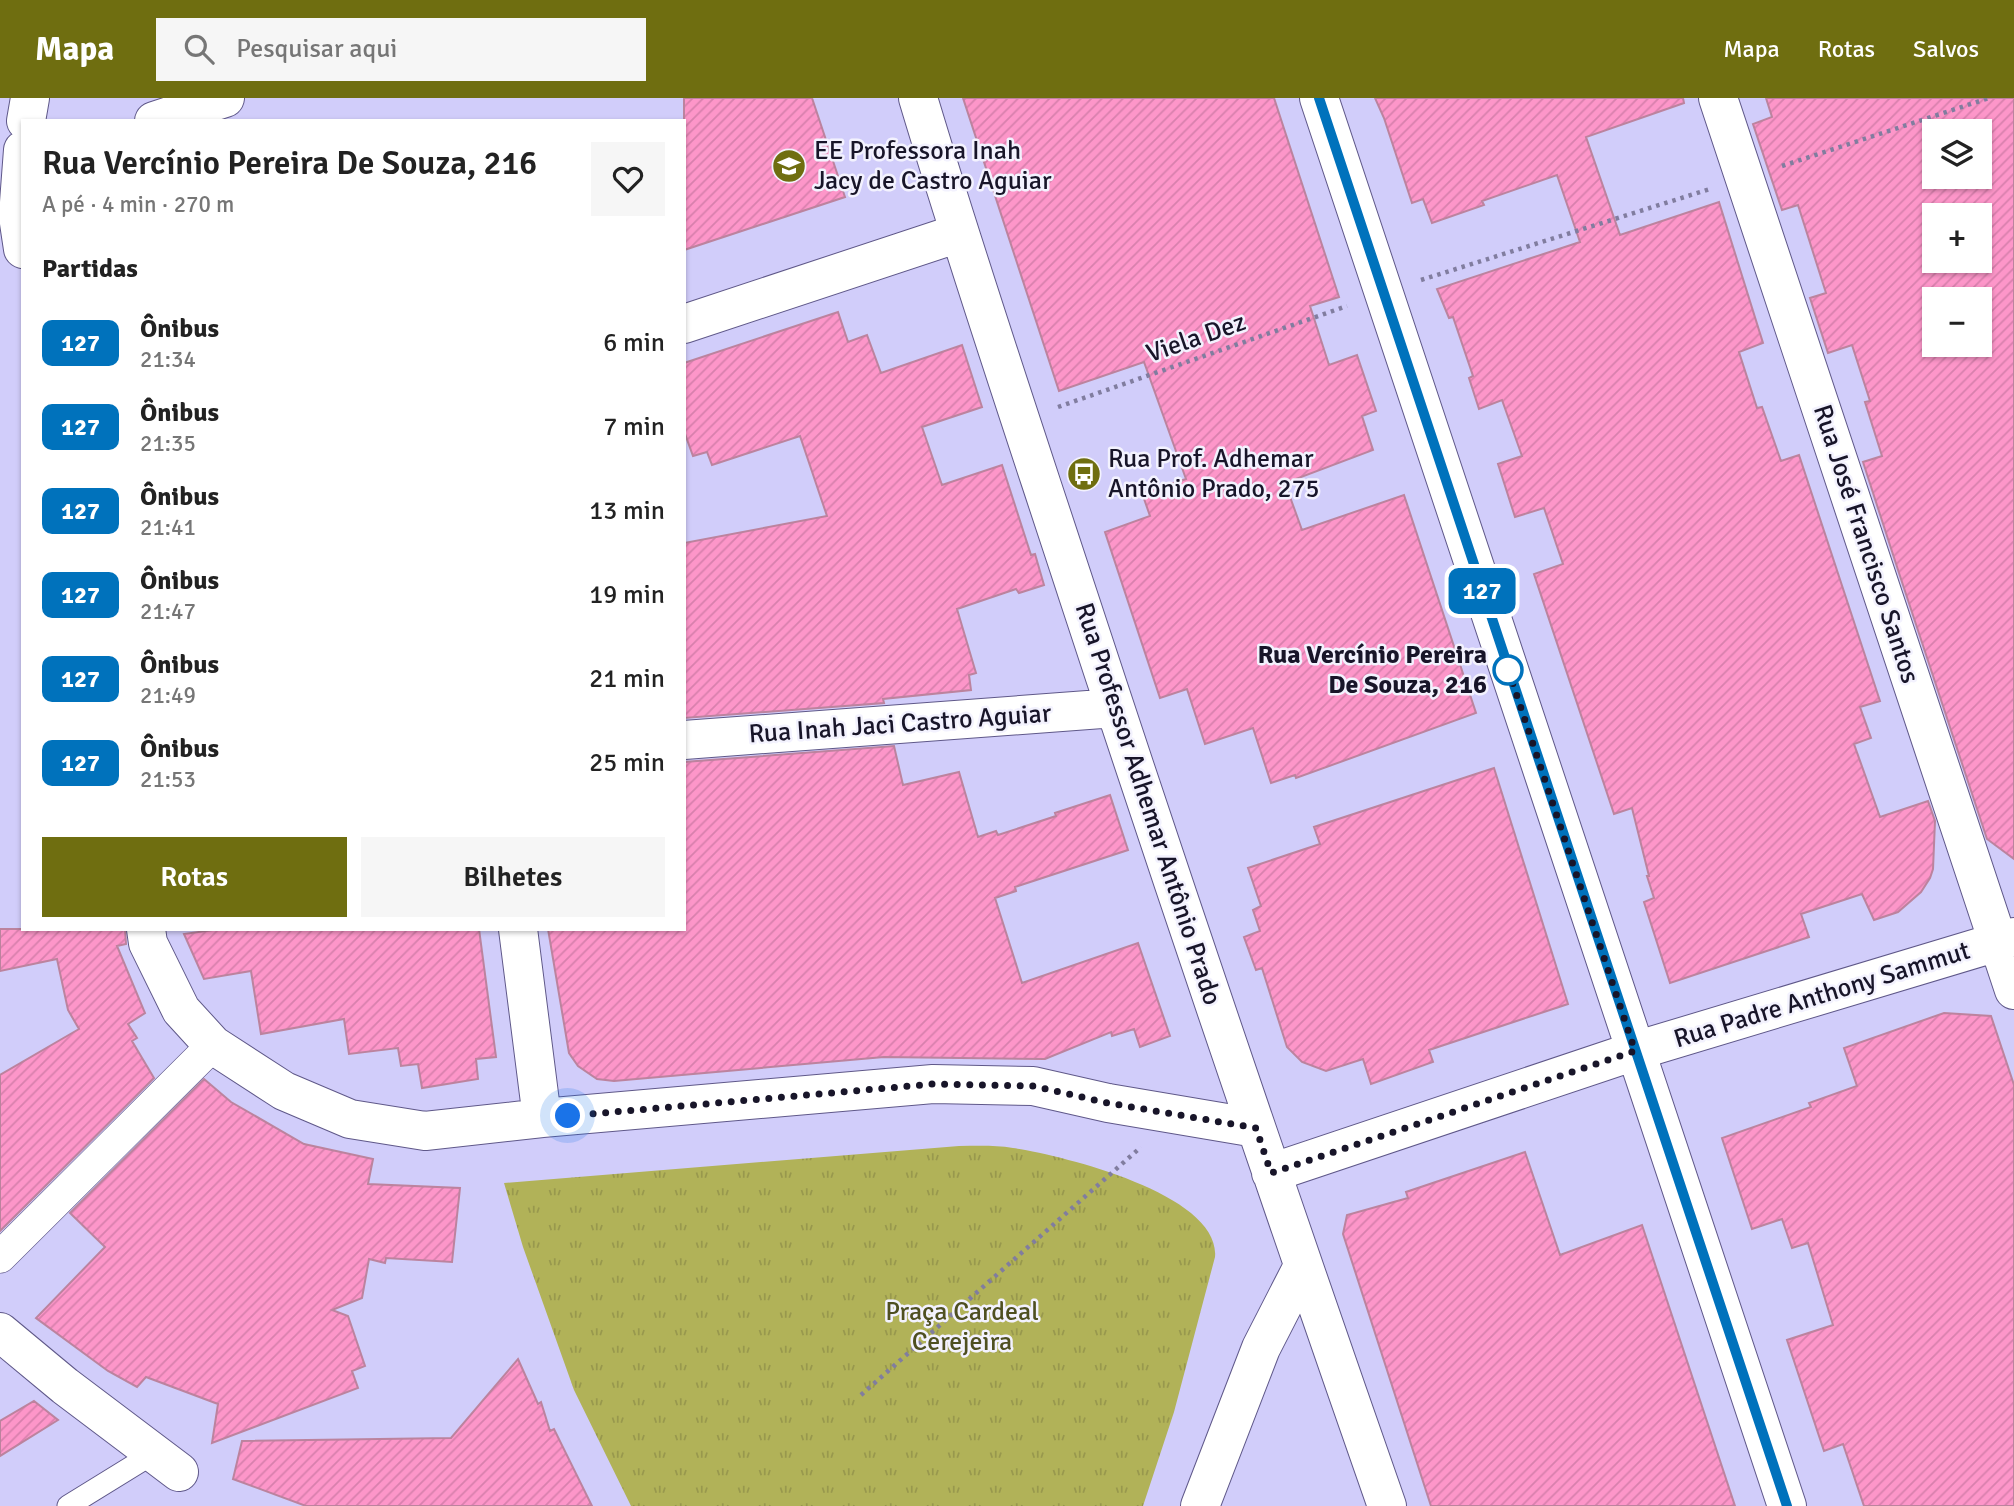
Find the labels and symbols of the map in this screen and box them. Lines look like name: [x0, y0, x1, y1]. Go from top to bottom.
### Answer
place label: EE Professora Inah Jacy de Castro Aguiar: [814, 135, 1052, 197]
school or university icon: EE Professora Inah Jacy de Castro Aguiar: [770, 147, 808, 185]
street label: Viela Dez: [1142, 306, 1250, 370]
street label: Rua José Francisco Santos: [1806, 401, 1926, 687]
place label: Rua Prof. Adhemar Antônio Prado, 275: [1108, 443, 1320, 505]
bus stop icon: Rua Prof. Adhemar Antônio Prado, 275: [1065, 455, 1103, 493]
line badge: 127: [1442, 568, 1522, 614]
street label: Rua Professor Adhemar Antônio Prado: [1068, 599, 1228, 1009]
place label: Rua Vercínio Pereira De Souza, 216: [1258, 639, 1487, 701]
marker: Rua Vercínio Pereira De Souza, 216: [1493, 655, 1523, 685]
street label: Rua Inah Jaci Castro Aguiar: [748, 697, 1053, 751]
street label: Rua Padre Anthony Sammut: [1670, 935, 1974, 1055]
your location: [550, 1098, 585, 1133]
park label: Praça Cardeal Cerejeira: [885, 1296, 1039, 1358]

